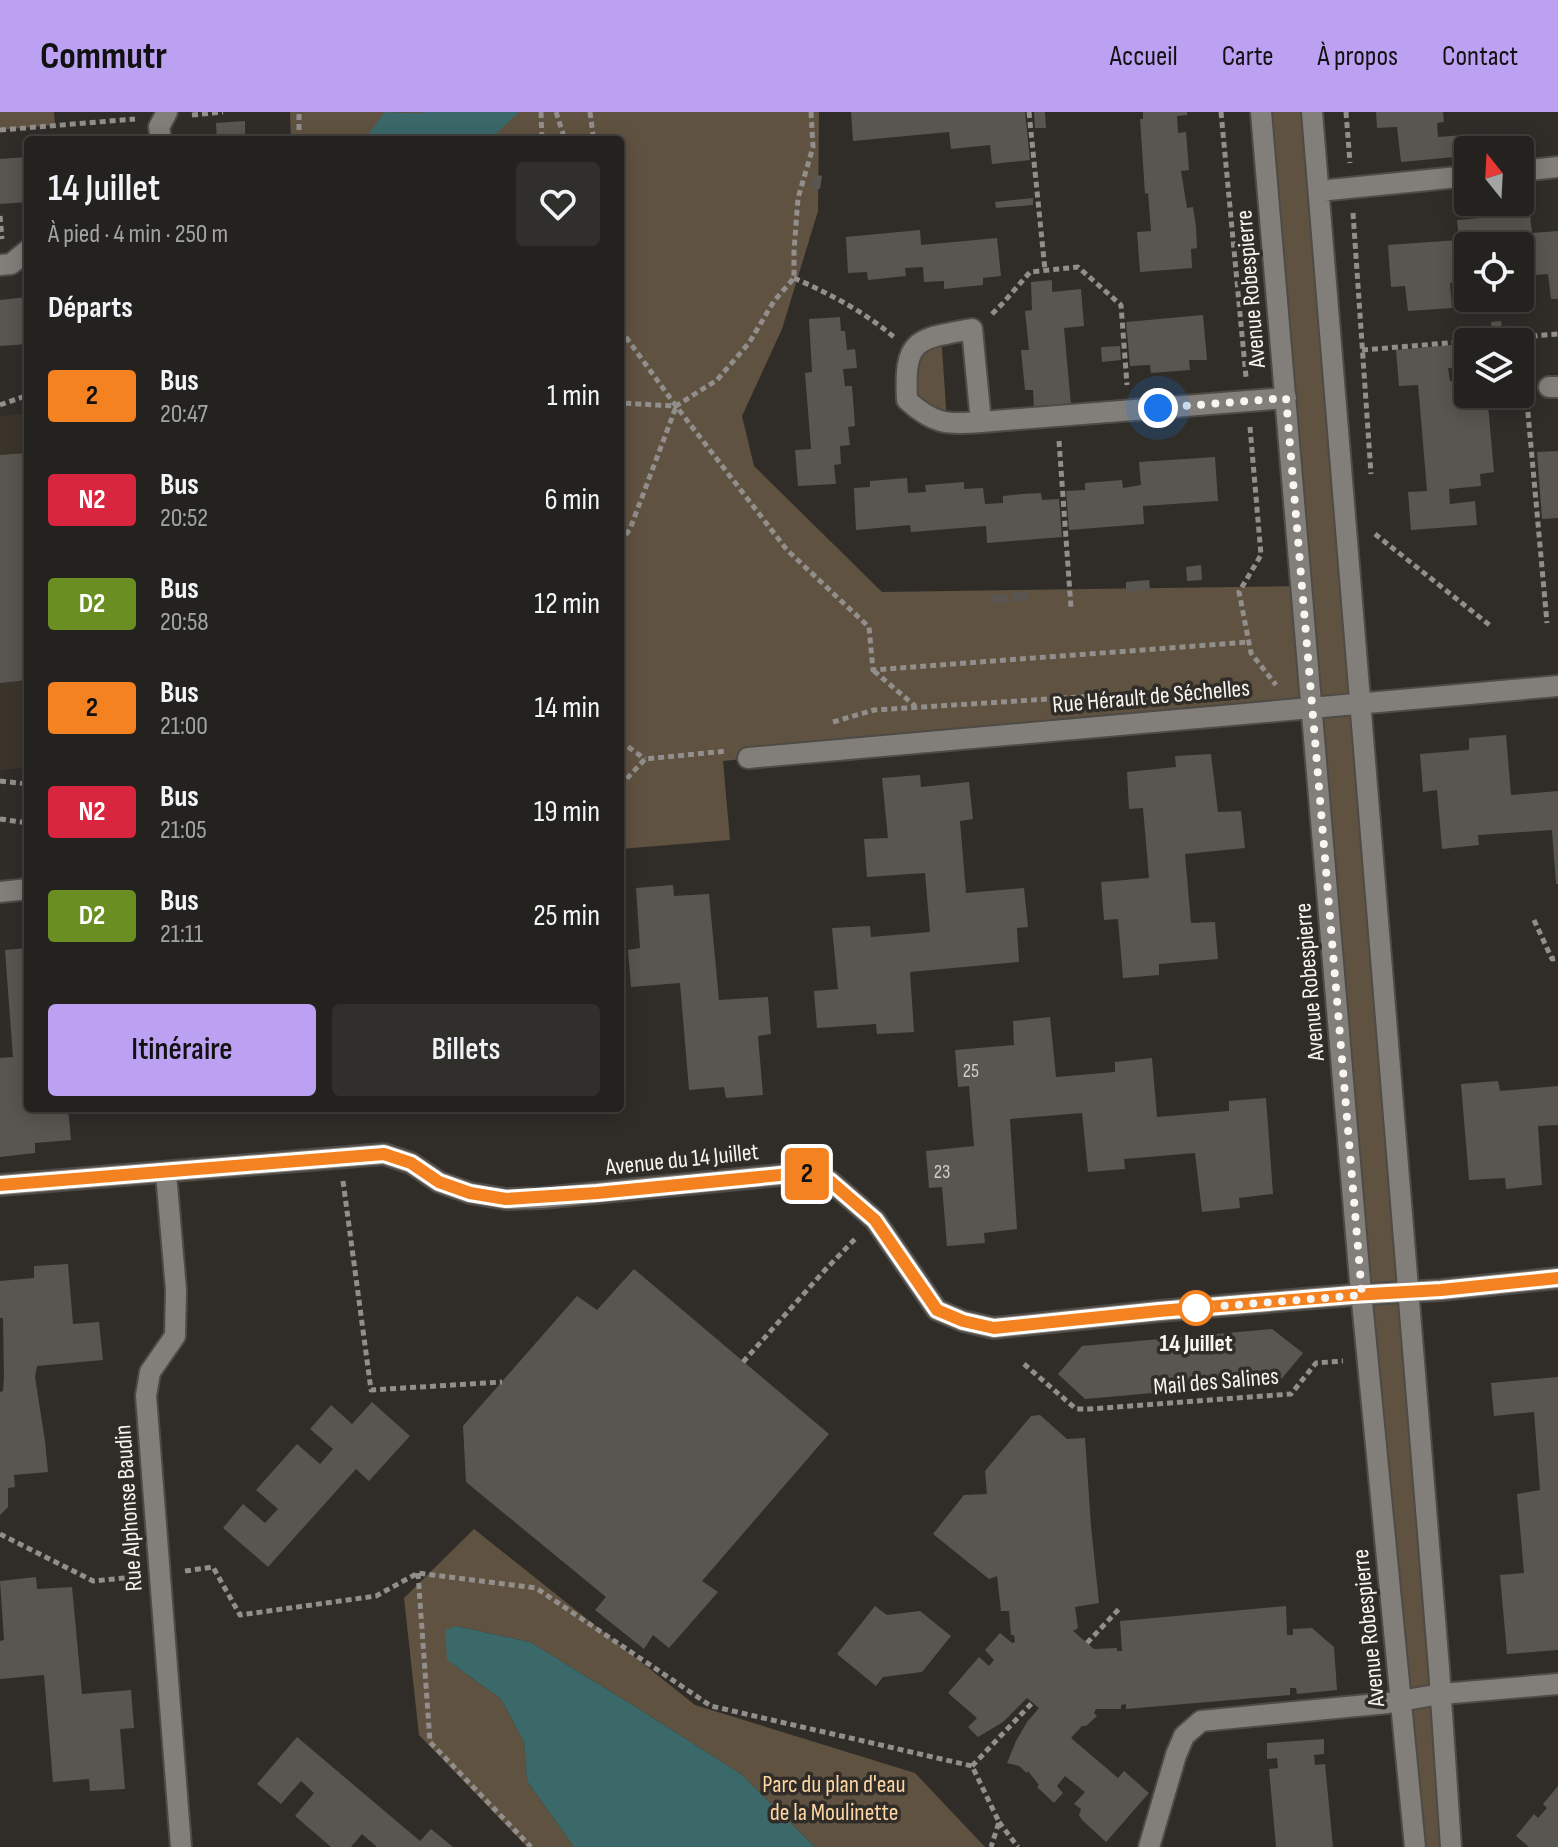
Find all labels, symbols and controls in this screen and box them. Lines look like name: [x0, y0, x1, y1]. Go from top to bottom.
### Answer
text: Commutr: [40, 34, 167, 79]
text: Accueil: [1110, 40, 1178, 73]
text: Carte: [1222, 40, 1274, 73]
text: À propos: [1318, 40, 1398, 73]
text: Contact: [1442, 40, 1518, 73]
north arrow: [1454, 136, 1534, 216]
map controls: [1454, 136, 1534, 408]
button: heart: [516, 162, 600, 246]
text: 14 Juillet: [48, 166, 160, 211]
street label: Avenue Robespierre: [1229, 209, 1272, 370]
text: À pied · 4 min · 250 m: [48, 219, 228, 250]
button: locate: [1454, 232, 1534, 312]
text: Départs: [48, 290, 133, 326]
button: layers: [1454, 328, 1534, 408]
text: Bus: [160, 363, 199, 399]
text: 1 min: [547, 378, 600, 414]
text: 2: [86, 379, 98, 412]
your location: [1138, 388, 1178, 428]
text: 20:47: [160, 399, 208, 430]
text: Bus: [160, 467, 199, 503]
text: 6 min: [544, 482, 600, 518]
text: N2: [78, 483, 106, 516]
text: 20:52: [160, 503, 208, 534]
text: Bus: [160, 571, 199, 607]
text: 12 min: [534, 586, 600, 622]
text: D2: [79, 587, 105, 620]
text: 20:58: [160, 607, 209, 638]
street label: Rue Hérault de Séchelles: [1051, 673, 1251, 720]
text: Bus: [160, 675, 199, 711]
text: 14 min: [535, 690, 600, 726]
text: 2: [86, 691, 98, 724]
text: 21:00: [160, 711, 208, 742]
text: Bus: [160, 779, 199, 815]
text: 19 min: [534, 794, 600, 830]
text: N2: [78, 795, 106, 828]
text: 21:05: [160, 815, 207, 846]
text: Bus: [160, 883, 199, 919]
text: 25 min: [533, 898, 600, 934]
text: D2: [79, 899, 105, 932]
street label: Avenue Robespierre: [1288, 902, 1331, 1063]
text: 21:11: [160, 919, 203, 950]
button: Itinéraire: [48, 1004, 316, 1096]
button: Billets: [332, 1004, 600, 1096]
house number: 25: [963, 1059, 979, 1083]
street label: Avenue du 14 Juillet: [603, 1137, 760, 1182]
line badge: 2: [781, 1148, 833, 1200]
text: 2: [801, 1157, 813, 1190]
house number: 23: [934, 1160, 950, 1184]
marker: 14 Juillet: [1179, 1291, 1213, 1325]
place label: 14 Juillet: [1159, 1329, 1233, 1358]
street label: Mail des Salines: [1152, 1362, 1280, 1401]
street label: Rue Alphonse Baudin: [108, 1424, 149, 1592]
street label: Avenue Robespierre: [1346, 1548, 1391, 1709]
park label: Parc du plan d'eau de la Moulinette: [762, 1770, 906, 1827]

